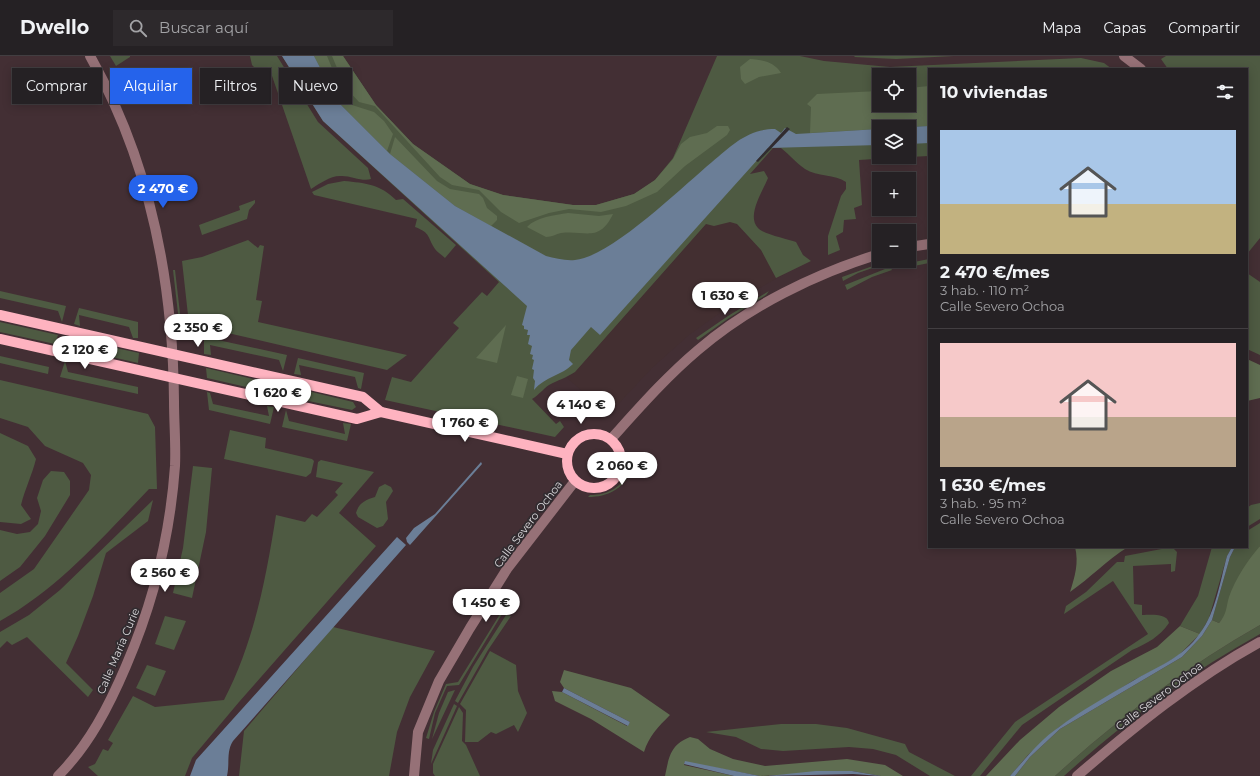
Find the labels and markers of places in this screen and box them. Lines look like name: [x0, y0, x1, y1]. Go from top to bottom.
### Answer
pin: 2 470 €: [126, 175, 200, 209]
pin: 1 630 €: [688, 282, 762, 316]
pin: 2 350 €: [161, 314, 235, 348]
pin: 2 120 €: [48, 336, 122, 370]
pin: 1 620 €: [241, 379, 315, 413]
pin: 4 140 €: [544, 391, 618, 425]
pin: 1 760 €: [428, 409, 502, 443]
pin: 2 060 €: [585, 452, 659, 486]
pin: 2 560 €: [128, 559, 202, 593]
pin: 1 450 €: [449, 589, 523, 623]

